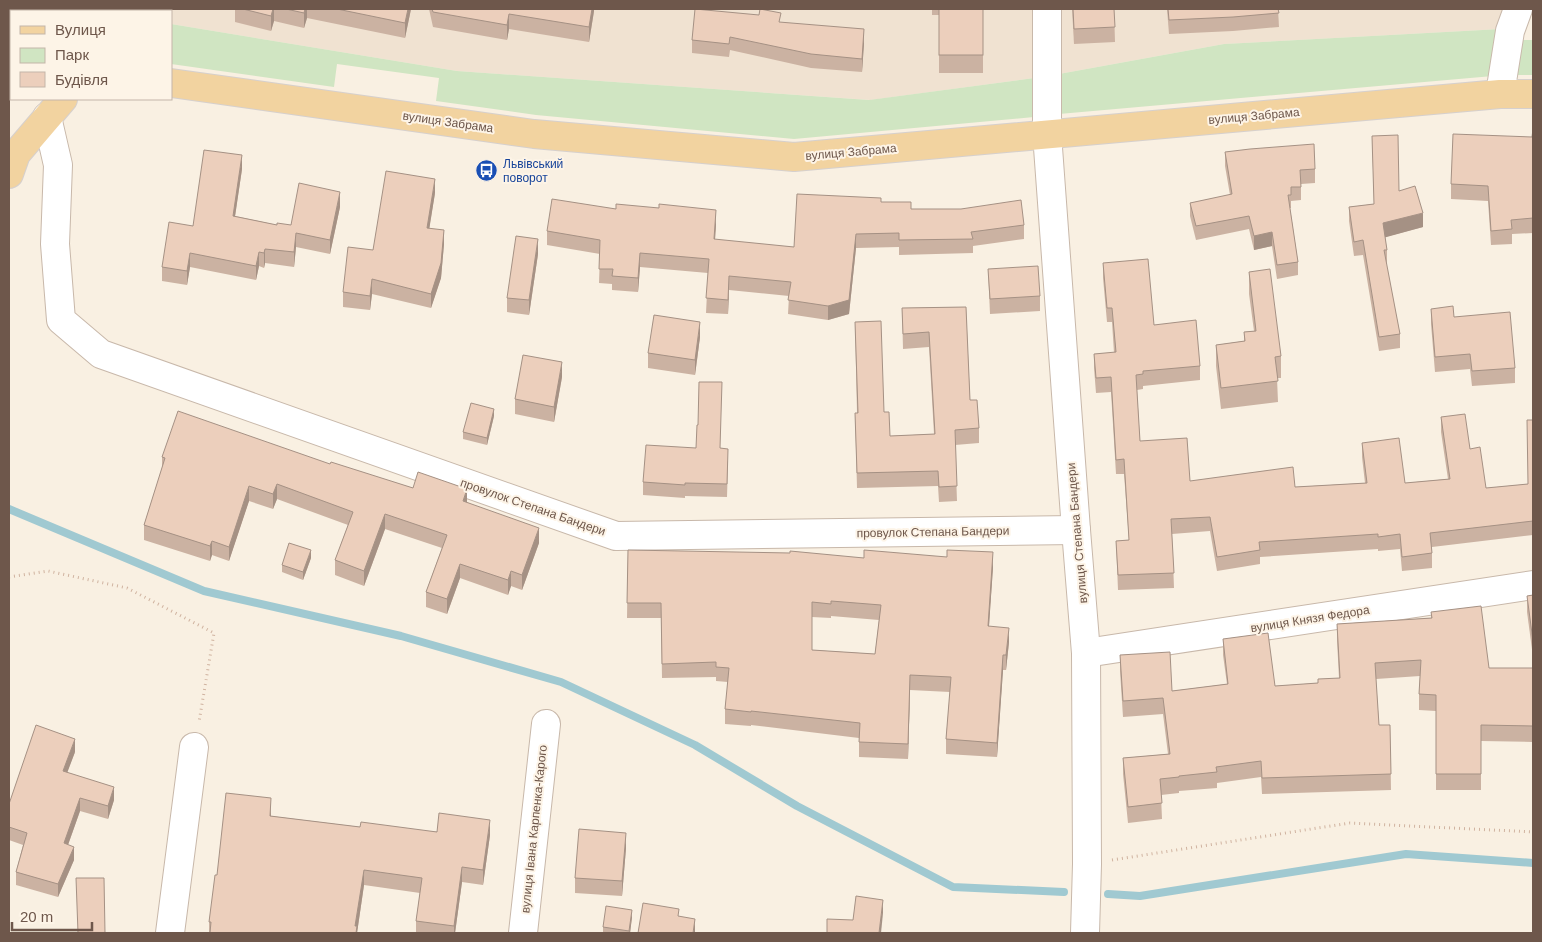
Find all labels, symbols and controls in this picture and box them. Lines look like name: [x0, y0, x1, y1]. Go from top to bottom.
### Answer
legend: [10, 10, 172, 100]
text: Вулиця: [55, 21, 106, 38]
text: Парк: [55, 46, 89, 63]
text: Будівля: [55, 71, 108, 88]
street label: вулиця Забрама: [1208, 105, 1300, 127]
street label: вулиця Забрама: [402, 109, 495, 135]
street label: вулиця Забрама: [805, 141, 897, 163]
place label: Львівський поворот: [503, 157, 563, 185]
bus stop icon: Львівський поворот: [475, 159, 499, 183]
street label: вулиця Степана Бандери: [1064, 462, 1090, 604]
street label: провулок Степана Бандери: [458, 476, 608, 538]
street label: провулок Степана Бандери: [856, 524, 1010, 540]
street label: вулиця Князя Федора: [1250, 603, 1371, 635]
street label: вулиця Івана Карпенка-Карого: [518, 744, 550, 914]
scale bar: [12, 900, 92, 932]
text: 20 m: [20, 908, 53, 925]

